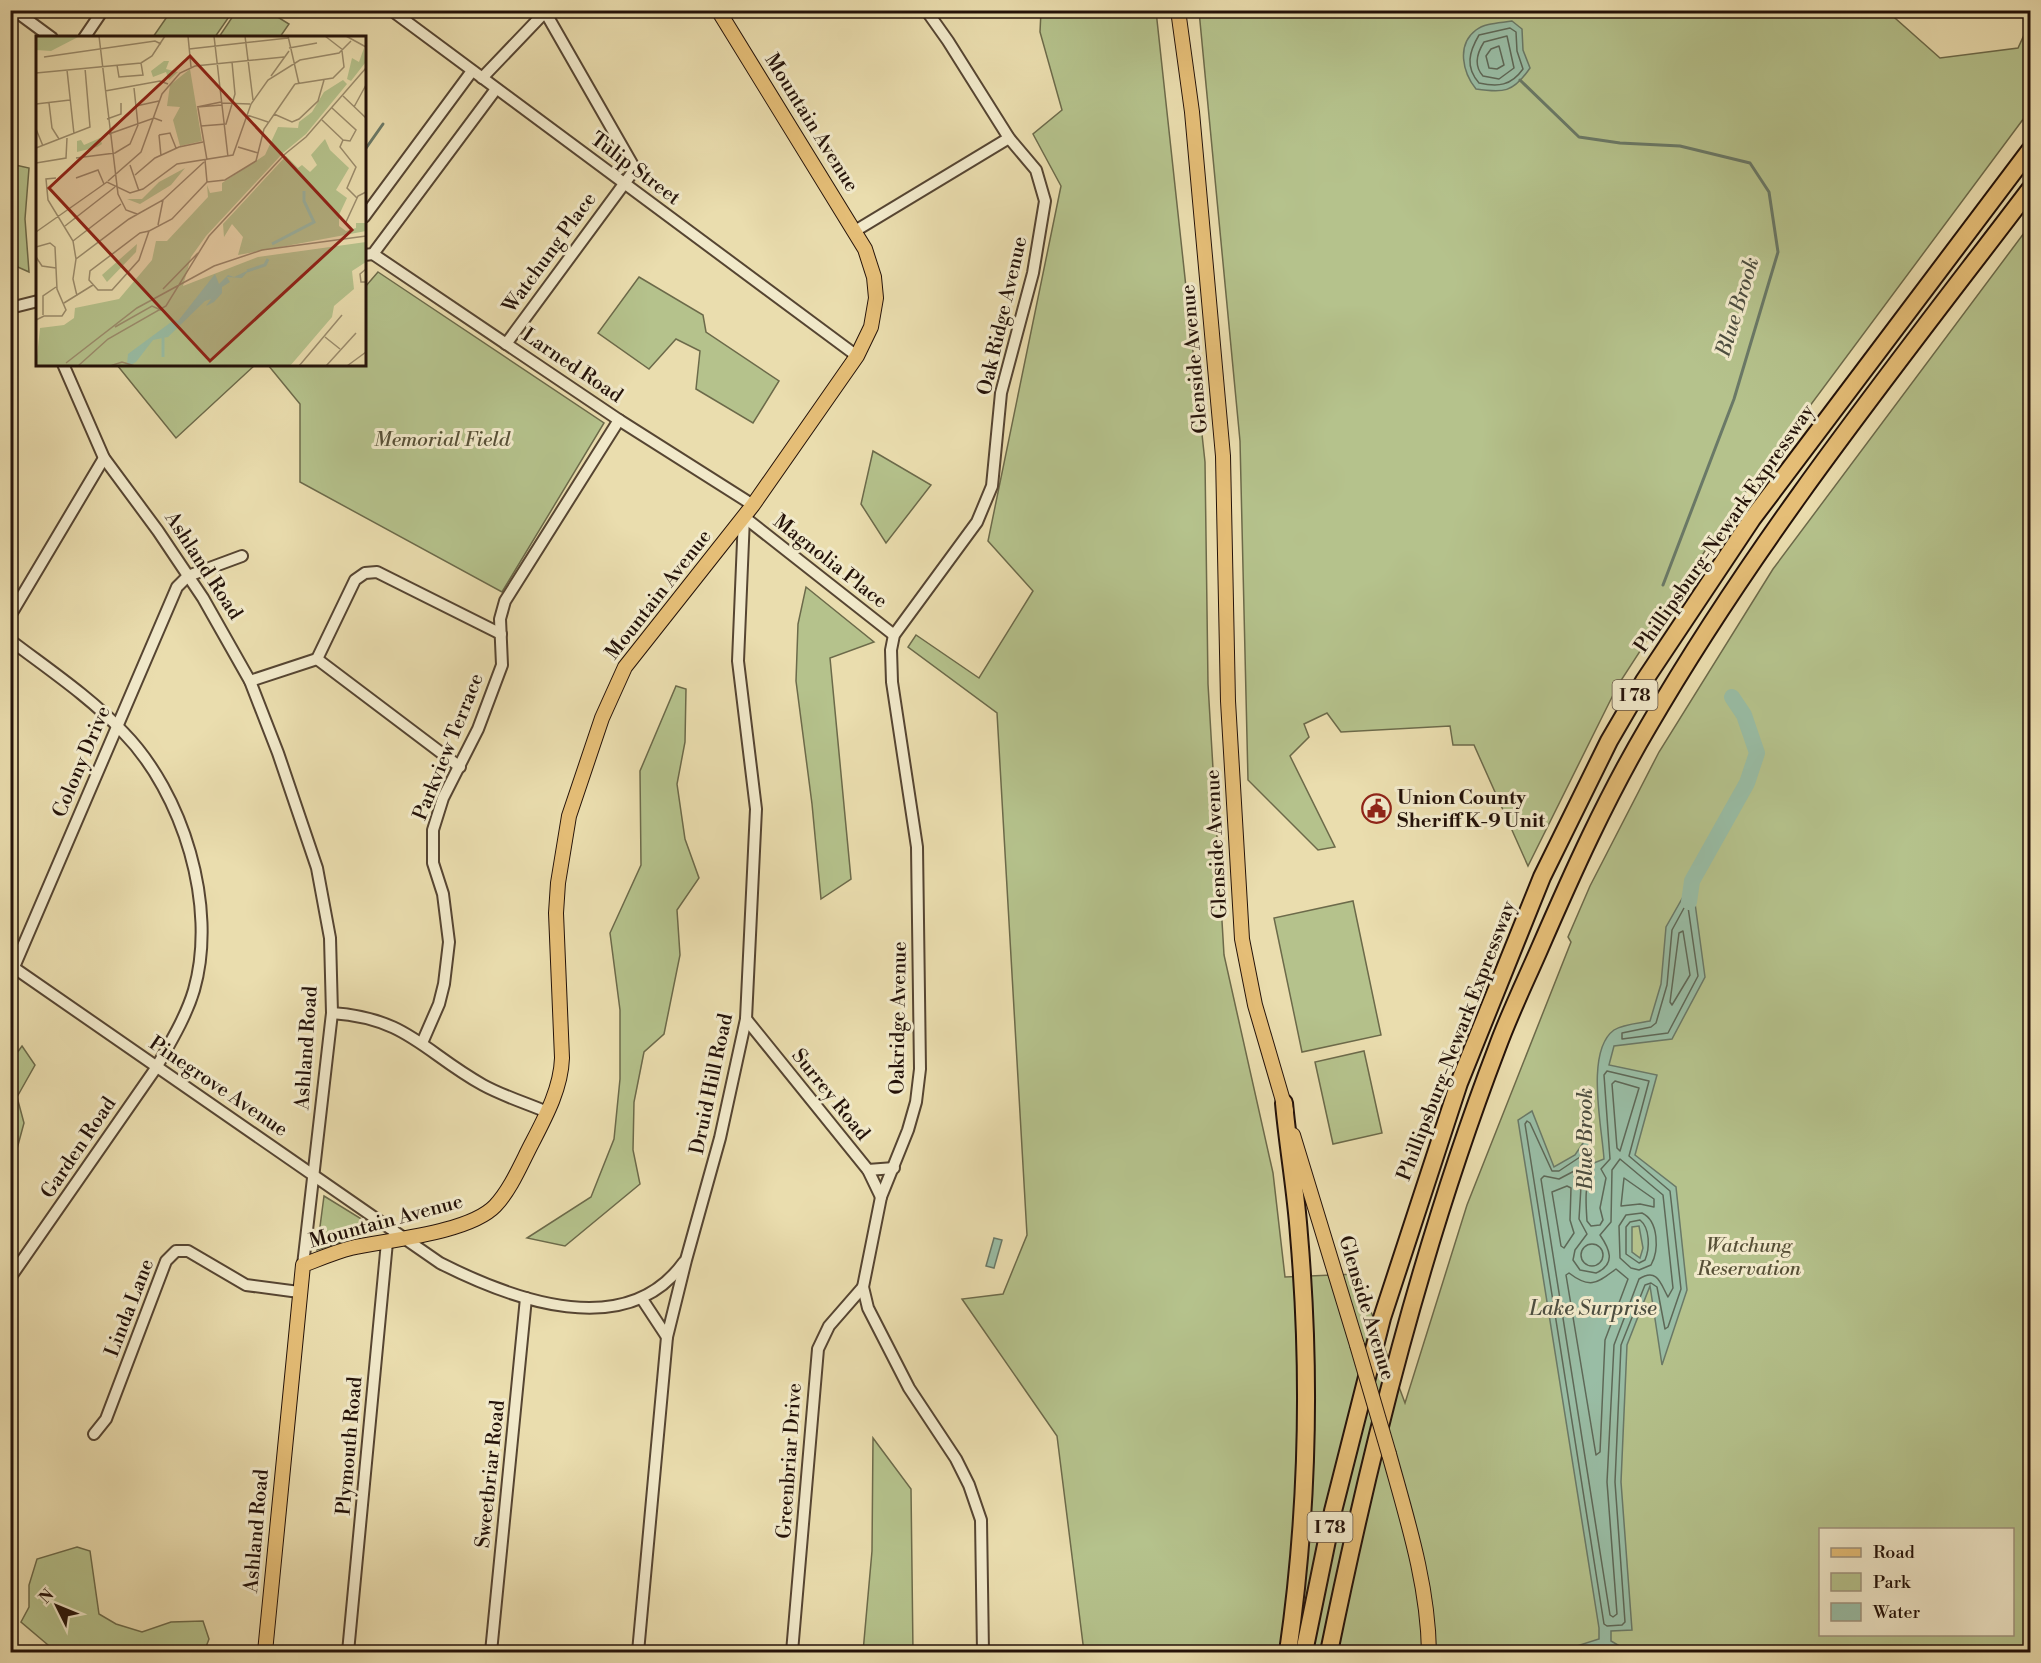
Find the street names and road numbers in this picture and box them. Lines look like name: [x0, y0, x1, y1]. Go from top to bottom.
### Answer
street label: Mountain Avenue: [758, 49, 864, 197]
street label: Tulip Street: [585, 127, 685, 211]
street label: Watchung Place: [497, 188, 602, 319]
street label: Oak Ridge Avenue: [973, 234, 1033, 398]
street label: Glenside Avenue: [1176, 283, 1214, 435]
street label: Larned Road: [517, 323, 628, 409]
street label: Phillipsburg-Newark Expressway: [1629, 400, 1821, 658]
street label: Ashland Road: [158, 506, 248, 625]
street label: Magnolia Place: [768, 510, 892, 614]
street label: Mountain Avenue: [600, 525, 718, 665]
street label: Parkview Terrace: [408, 670, 490, 824]
road number: I 78: [1612, 680, 1658, 710]
street label: Colony Drive: [47, 702, 117, 822]
street label: Glenside Avenue: [1201, 769, 1233, 919]
street label: Phillipsburg-Newark Expressway: [1392, 897, 1522, 1184]
street label: Oakridge Avenue: [885, 941, 913, 1095]
street label: Ashland Road: [290, 985, 324, 1112]
street label: Druid Hill Road: [685, 1011, 739, 1157]
street label: Pinegrove Avenue: [144, 1031, 292, 1143]
street label: Surrey Road: [785, 1044, 875, 1146]
street label: Garden Road: [36, 1092, 122, 1204]
street label: Mountain Avenue: [306, 1189, 466, 1255]
street label: Glenside Avenue: [1332, 1233, 1400, 1383]
street label: Linda Lane: [100, 1256, 160, 1360]
street label: Plymouth Road: [331, 1375, 369, 1516]
street label: Greenbriar Drive: [772, 1382, 808, 1540]
street label: Sweetbriar Road: [471, 1398, 511, 1549]
street label: Ashland Road: [239, 1467, 275, 1595]
road number: I 78: [1308, 1512, 1352, 1542]

